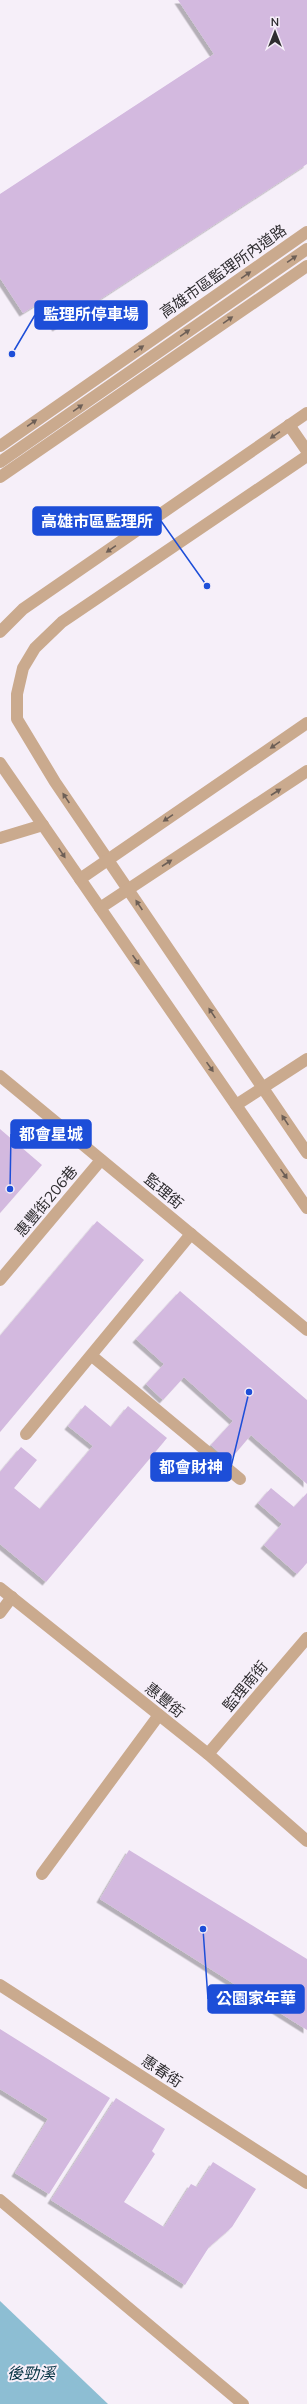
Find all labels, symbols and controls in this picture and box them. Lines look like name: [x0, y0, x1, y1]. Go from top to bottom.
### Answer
north arrow: [255, 12, 295, 52]
text: N: [271, 15, 279, 29]
street label: 高雄市區監理所內道路: [156, 220, 290, 322]
one-way arrow: [286, 255, 297, 263]
one-way arrow: [240, 271, 251, 279]
callout: 監理所停車場: [35, 301, 147, 329]
text: 監理所停車場: [43, 304, 139, 324]
one-way arrow: [223, 316, 233, 324]
one-way arrow: [180, 329, 190, 337]
one-way arrow: [134, 345, 144, 353]
one-way arrow: [73, 404, 83, 412]
one-way arrow: [27, 419, 37, 427]
one-way arrow: [270, 431, 280, 439]
callout: 高雄市區監理所: [33, 507, 161, 535]
text: 高雄市區監理所: [41, 511, 153, 531]
one-way arrow: [105, 545, 116, 553]
one-way arrow: [270, 741, 280, 749]
one-way arrow: [270, 788, 282, 795]
one-way arrow: [62, 793, 70, 803]
one-way arrow: [162, 814, 173, 822]
one-way arrow: [58, 847, 66, 858]
one-way arrow: [162, 859, 173, 867]
one-way arrow: [135, 900, 143, 910]
one-way arrow: [132, 954, 140, 965]
one-way arrow: [208, 1007, 216, 1018]
one-way arrow: [206, 1061, 214, 1072]
one-way arrow: [281, 1115, 289, 1125]
callout: 都會星城: [11, 1120, 91, 1148]
text: 都會星城: [19, 1124, 83, 1144]
street label: 惠豐街206巷: [11, 1162, 81, 1240]
one-way arrow: [280, 1168, 287, 1179]
street label: 監理街: [141, 1169, 187, 1213]
callout: 都會財神: [151, 1453, 231, 1481]
text: 都會財神: [159, 1457, 223, 1477]
street label: 監理南街: [218, 1657, 272, 1715]
street label: 惠豐街: [142, 1678, 188, 1722]
callout: 公園家年華: [208, 1985, 304, 2013]
text: 公園家年華: [216, 1988, 296, 2008]
street label: 惠春街: [138, 2051, 186, 2091]
water label: 後勁溪: [7, 2363, 57, 2383]

